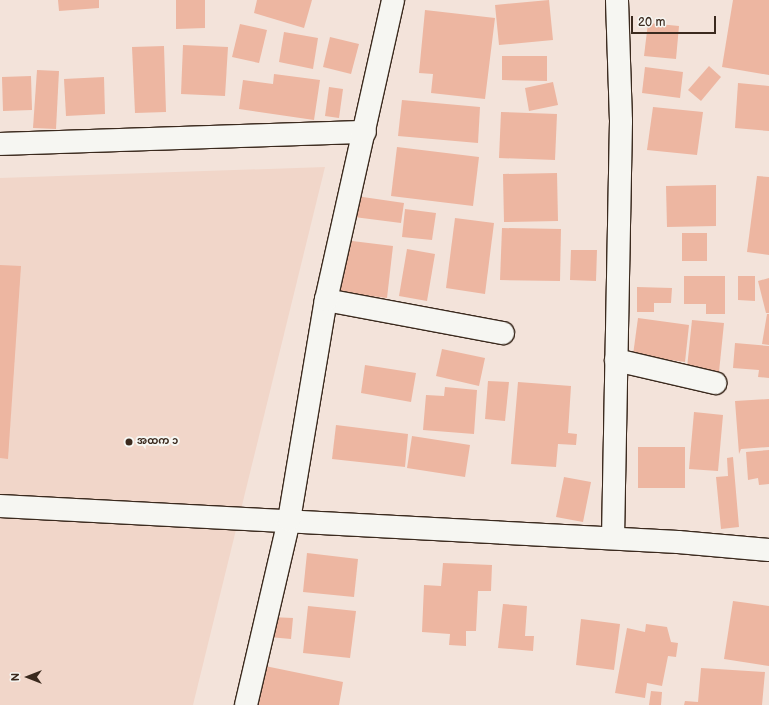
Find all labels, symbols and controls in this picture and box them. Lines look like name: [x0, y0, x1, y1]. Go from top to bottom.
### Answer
scale bar: [633, 8, 718, 34]
text: 20 m: [638, 15, 665, 30]
place label: အထက ၁: [137, 436, 178, 448]
marker: အထက ၁: [124, 437, 134, 447]
north arrow: [8, 657, 48, 697]
text: N: [9, 673, 22, 681]

